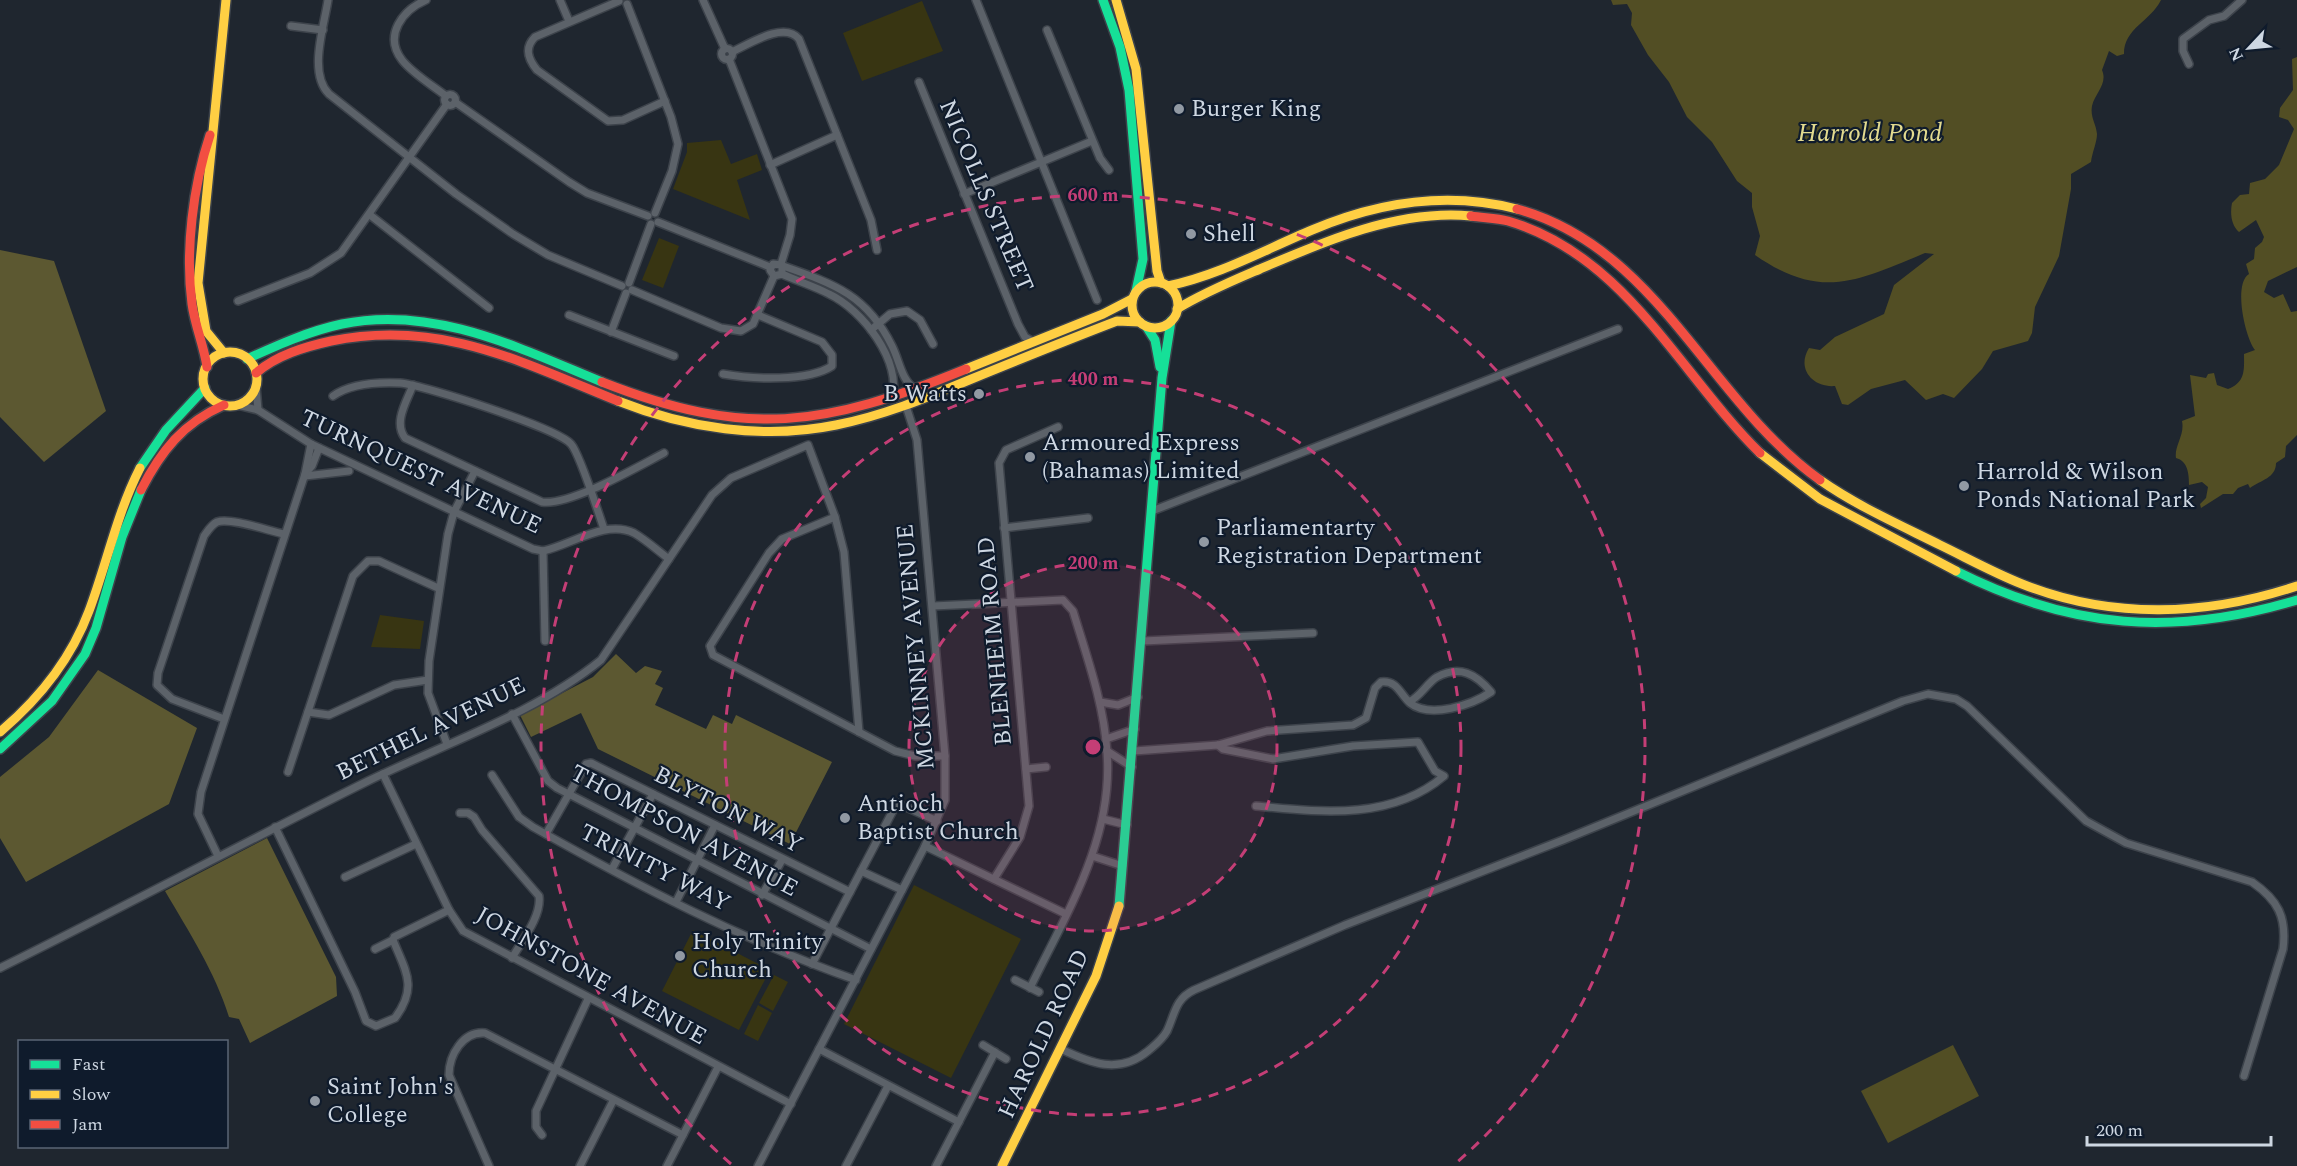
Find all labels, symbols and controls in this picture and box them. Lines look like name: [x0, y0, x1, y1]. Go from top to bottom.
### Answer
north arrow: [2219, 18, 2279, 78]
text: N: [2223, 43, 2250, 65]
place label: Burger King: [1191, 91, 1321, 127]
street label: NICOLLS STREET: [929, 94, 1043, 298]
marker: Burger King: [1172, 102, 1186, 116]
water label: Harrold Pond: [1798, 113, 1942, 153]
text: 600 m: [1067, 182, 1119, 209]
place label: Shell: [1203, 216, 1255, 252]
marker: Shell: [1184, 227, 1198, 241]
text: 400 m: [1067, 366, 1119, 393]
place label: B Watts: [883, 376, 967, 412]
marker: B Watts: [972, 387, 986, 401]
street label: TURNQUEST AVENUE: [294, 400, 548, 544]
place label: Armoured Express (Bahamas) Limited: [1042, 425, 1240, 489]
marker: Armoured Express (Bahamas) Limited: [1023, 450, 1037, 464]
place label: Harrold & Wilson Ponds National Park: [1976, 454, 2195, 518]
marker: Harrold & Wilson Ponds National Park: [1957, 479, 1971, 493]
place label: Parliamentarty Registration Department: [1216, 510, 1482, 574]
street label: MCKINNEY AVENUE: [887, 523, 945, 771]
street label: BLENHEIM ROAD: [968, 535, 1022, 747]
marker: Parliamentarty Registration Department: [1197, 535, 1211, 549]
text: 200 m: [1067, 550, 1119, 577]
street label: BETHEL AVENUE: [330, 667, 532, 791]
centre of rings: [1083, 737, 1103, 757]
street label: THOMPSON AVENUE: [564, 756, 804, 906]
street label: BLYTON WAY: [647, 757, 809, 863]
place label: Antioch Baptist Church: [857, 786, 1019, 850]
marker: Antioch Baptist Church: [838, 811, 852, 825]
street label: TRINITY WAY: [573, 815, 737, 921]
street label: JOHNSTONE AVENUE: [469, 897, 713, 1055]
place label: Holy Trinity Church: [692, 924, 824, 988]
street label: HAROLD ROAD: [989, 943, 1099, 1125]
marker: Holy Trinity Church: [673, 949, 687, 963]
legend: [18, 1040, 228, 1148]
text: Fast: [72, 1051, 105, 1078]
place label: Saint John's College: [327, 1069, 454, 1133]
text: Slow: [72, 1081, 111, 1108]
marker: Saint John's College: [308, 1094, 322, 1108]
scale bar: [2087, 1109, 2272, 1147]
text: Jam: [72, 1111, 103, 1138]
text: 200 m: [2096, 1117, 2143, 1144]

